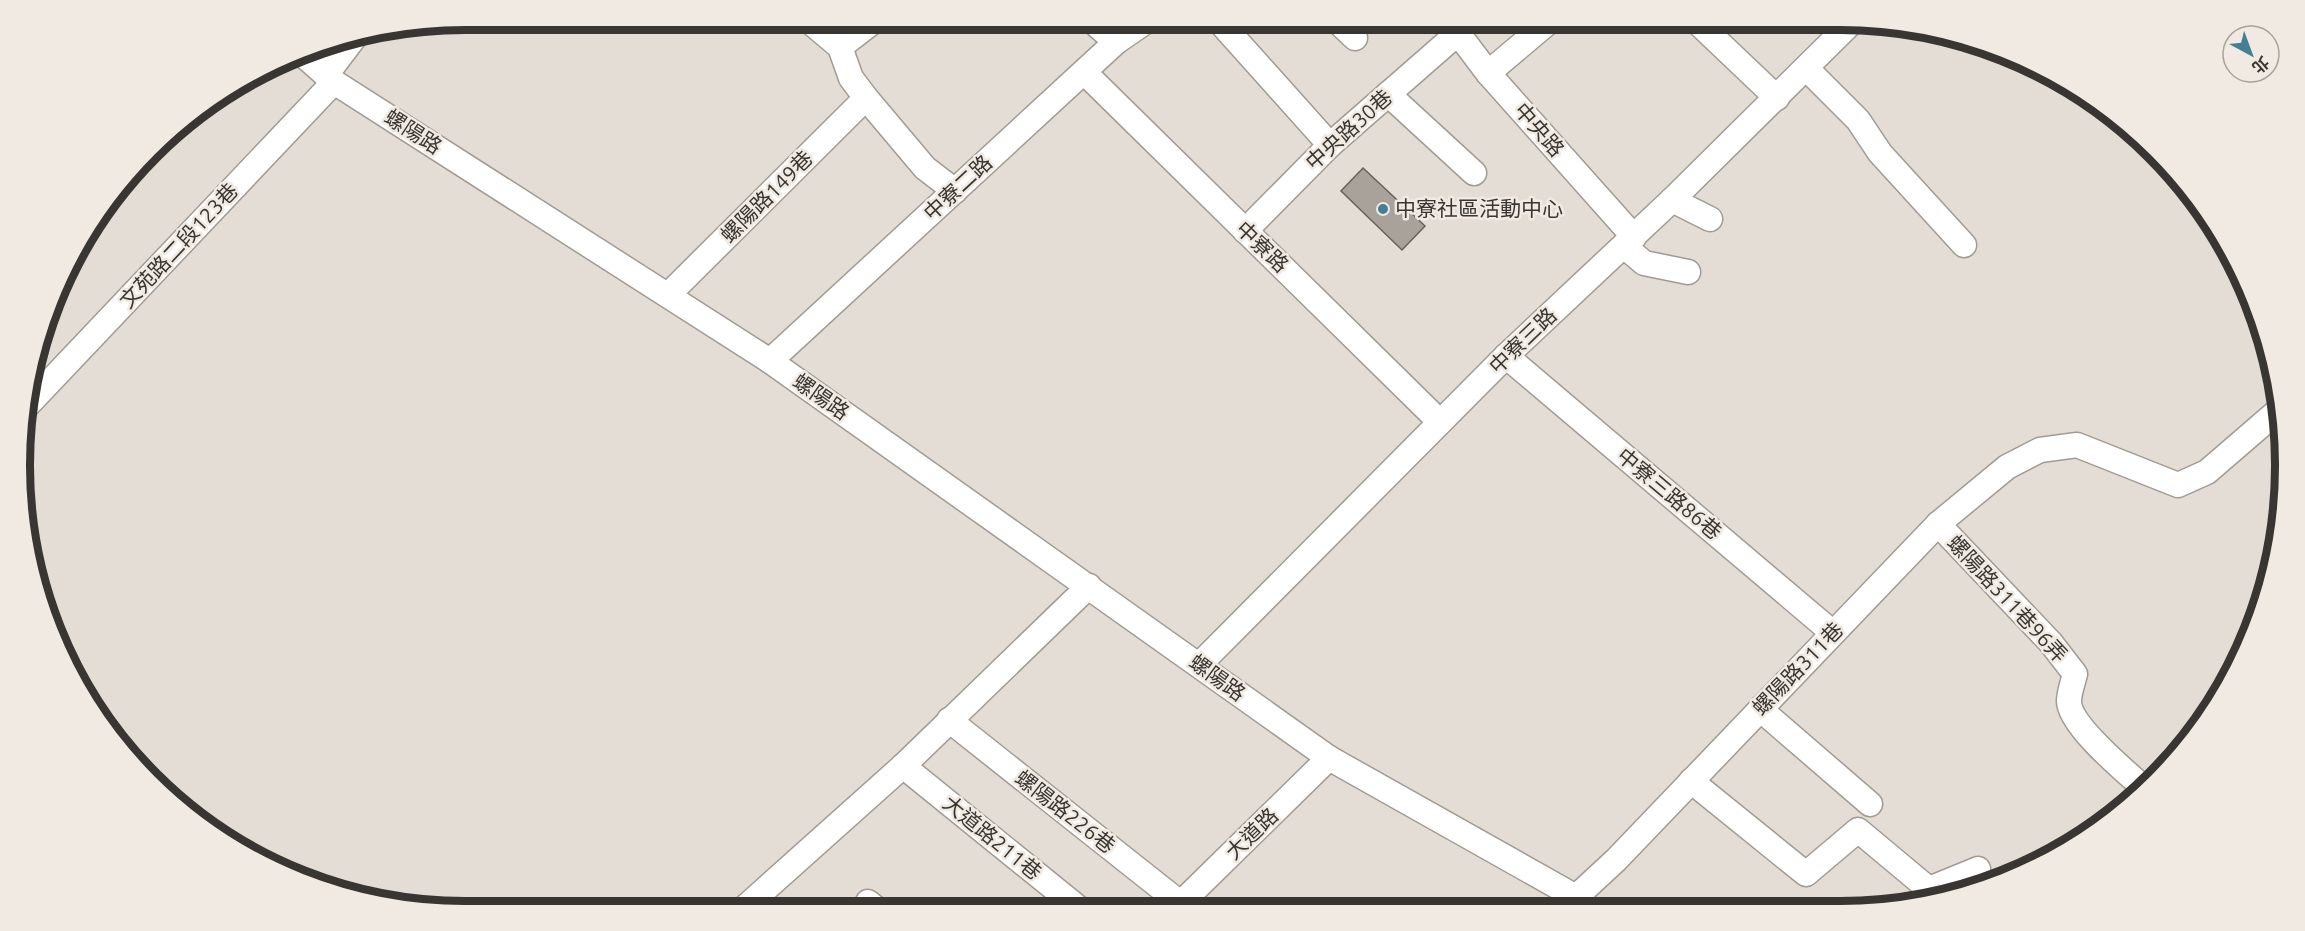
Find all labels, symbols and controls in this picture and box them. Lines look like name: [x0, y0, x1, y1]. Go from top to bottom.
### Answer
north arrow: [2221, 24, 2281, 84]
text: 北: [2249, 53, 2273, 77]
street label: 中央路30巷: [1300, 84, 1396, 174]
street label: 中央路: [1510, 98, 1569, 161]
street label: 螺陽路: [381, 104, 446, 158]
street label: 螺陽路149巷: [716, 146, 817, 247]
street label: 中寮二路: [918, 150, 996, 225]
street label: 文苑路二段123巷: [114, 178, 242, 313]
place label: 中寮社區活動中心: [1395, 196, 1563, 220]
marker: 中寮社區活動中心: [1376, 202, 1390, 216]
street label: 中寮路: [1232, 216, 1294, 277]
street label: 中寮三路: [1484, 302, 1561, 378]
street label: 螺陽路: [789, 368, 854, 424]
street label: 中寮三路86巷: [1613, 443, 1727, 544]
street label: 螺陽路311巷96弄: [1943, 530, 2073, 667]
street label: 螺陽路311巷: [1747, 617, 1847, 720]
street label: 螺陽路: [1185, 649, 1250, 705]
street label: 螺陽路226巷: [1011, 765, 1120, 857]
street label: 大道路211巷: [939, 790, 1047, 884]
street label: 大道路: [1220, 803, 1282, 864]

